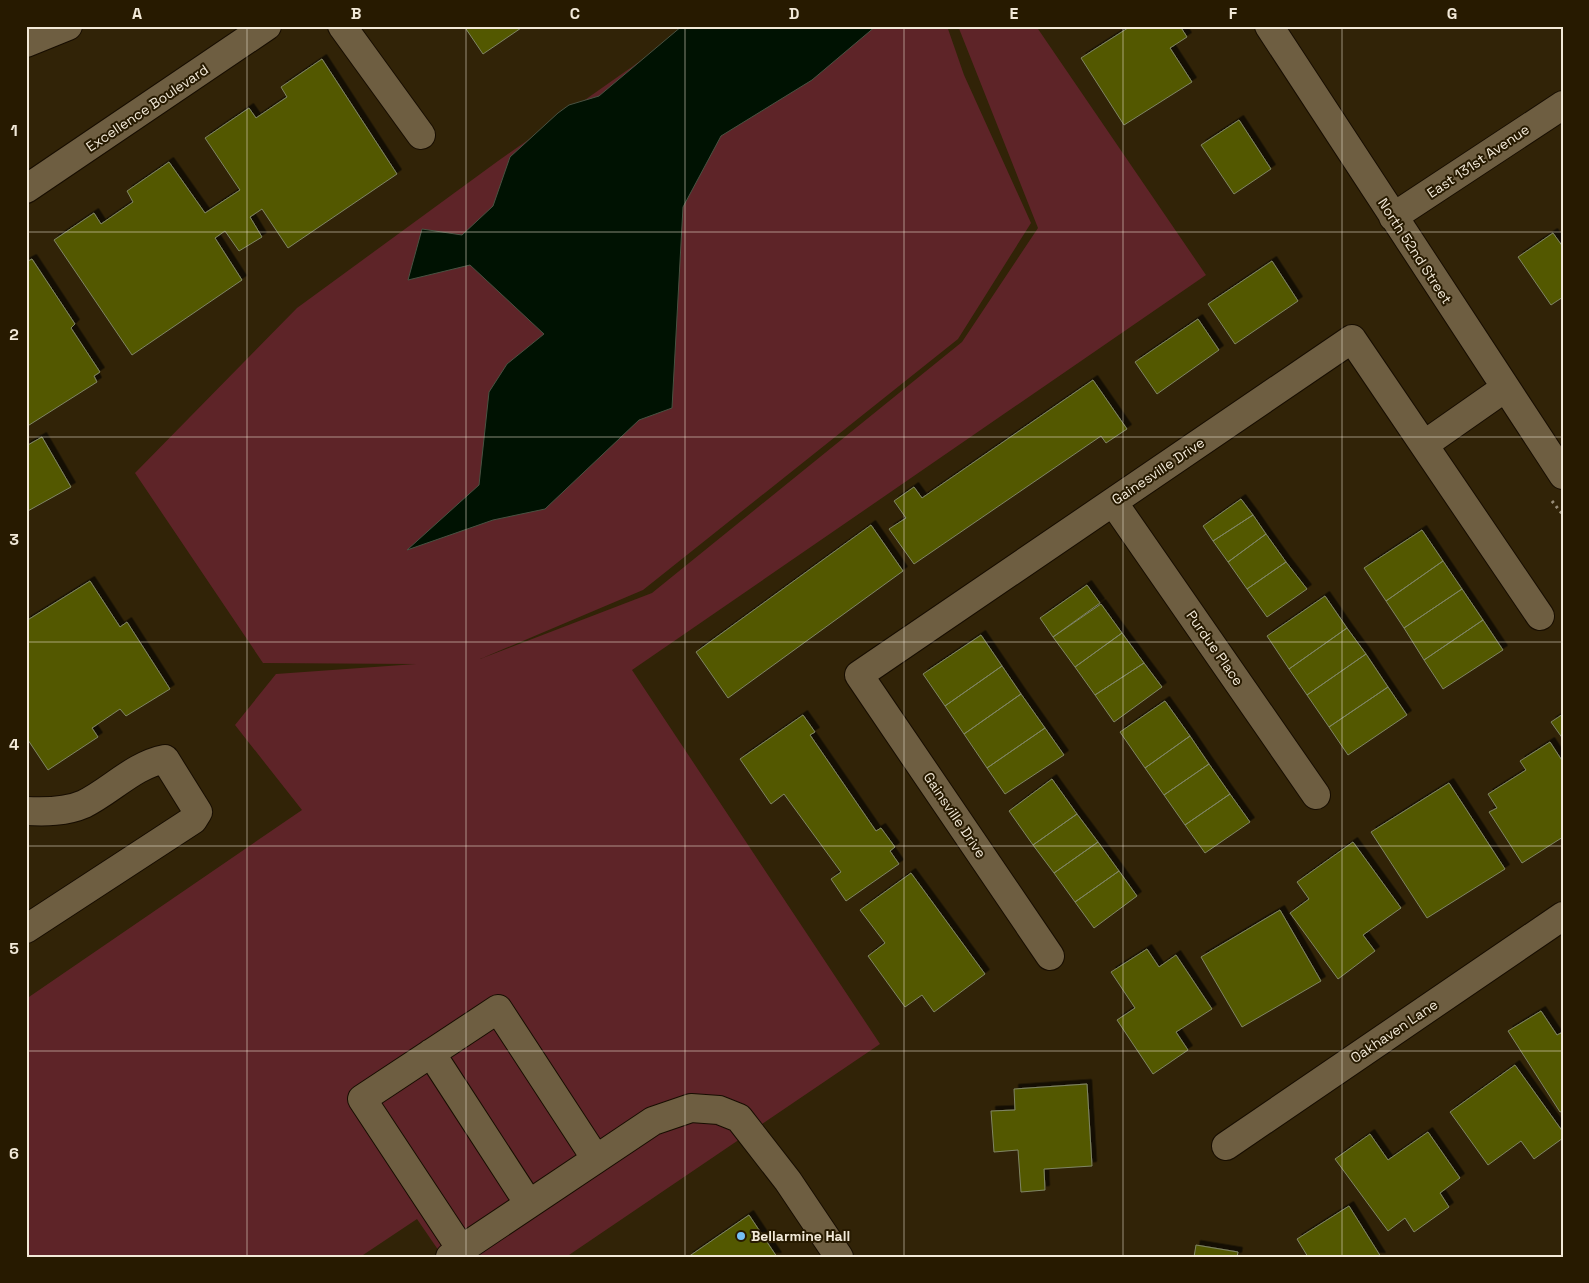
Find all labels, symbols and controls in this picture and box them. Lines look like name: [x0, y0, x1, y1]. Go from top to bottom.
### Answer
text: A: [132, 3, 142, 24]
text: B: [351, 3, 361, 24]
text: C: [570, 3, 580, 24]
text: D: [789, 3, 799, 24]
text: E: [1010, 3, 1019, 24]
text: F: [1229, 3, 1238, 24]
text: G: [1447, 3, 1457, 24]
street label: Excellence Boulevard: [82, 60, 212, 156]
text: 1: [10, 120, 18, 141]
street label: East 131st Avenue: [1423, 120, 1533, 202]
street label: North 52nd Street: [1374, 195, 1456, 307]
text: 2: [9, 324, 19, 345]
street label: Gainesville Drive: [1108, 433, 1208, 509]
text: 3: [9, 529, 19, 550]
street label: Purdue Place: [1182, 607, 1248, 689]
text: 4: [9, 734, 19, 755]
street label: Gainsville Drive: [920, 769, 990, 861]
text: 5: [9, 938, 19, 959]
street label: Oakhaven Lane: [1347, 995, 1441, 1067]
text: 6: [9, 1143, 19, 1164]
place label: Bellarmine Hall: [751, 1227, 850, 1245]
marker: Bellarmine Hall: [735, 1230, 747, 1242]

